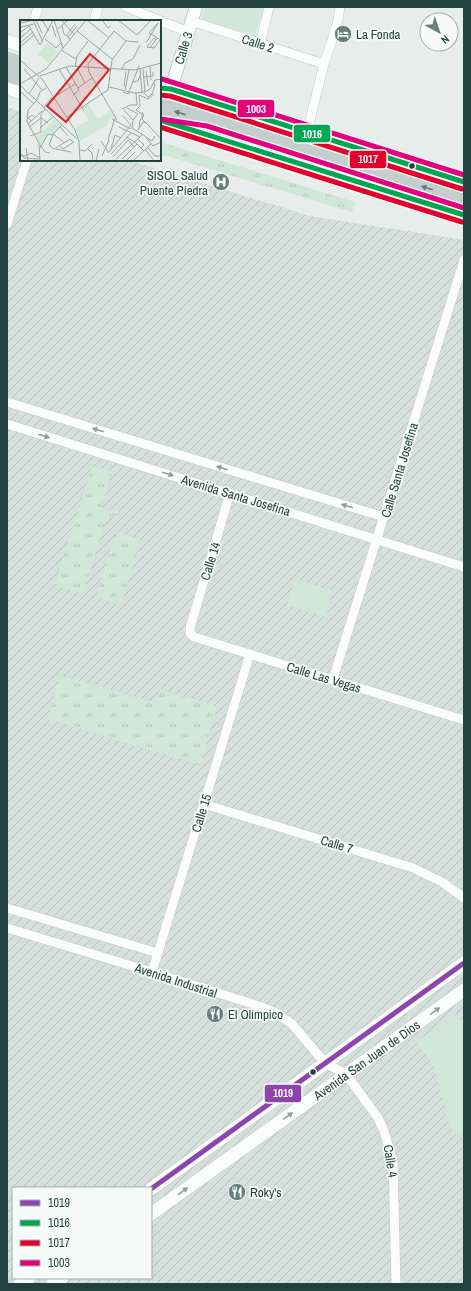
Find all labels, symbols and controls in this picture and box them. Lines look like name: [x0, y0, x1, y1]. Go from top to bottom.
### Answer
north arrow: [419, 12, 459, 52]
inset map: [20, 20, 161, 161]
hotel icon: La Fonda: [333, 24, 353, 44]
place label: La Fonda: [356, 26, 401, 43]
street label: Calle 3: [170, 30, 196, 67]
street label: Calle 2: [239, 30, 276, 57]
text: N: [438, 32, 452, 47]
line badge: 1003: [237, 99, 275, 118]
text: 1003: [246, 102, 266, 116]
one-way arrow: [173, 110, 185, 116]
line badge: 1016: [293, 124, 331, 143]
text: 1016: [302, 127, 322, 141]
line badge: 1017: [349, 150, 387, 169]
text: 1017: [358, 152, 378, 166]
unlabelled marker: [407, 161, 417, 171]
place label: SISOL Salud Puente Piedra: [140, 167, 208, 199]
hospital icon: SISOL Salud Puente Piedra: [211, 172, 231, 192]
one-way arrow: [420, 185, 432, 191]
street label: Calle Santa Josefina: [377, 421, 422, 520]
one-way arrow: [92, 427, 104, 433]
one-way arrow: [39, 433, 51, 439]
one-way arrow: [216, 465, 228, 471]
one-way arrow: [163, 471, 175, 477]
street label: Avenida Santa Josefina: [178, 471, 292, 520]
one-way arrow: [340, 503, 352, 509]
street label: Calle 14: [197, 540, 224, 582]
street label: Calle Las Vegas: [285, 658, 363, 697]
street label: Calle 15: [188, 792, 215, 834]
street label: Calle 7: [318, 831, 355, 857]
street label: Avenida Industrial: [131, 959, 219, 1002]
restaurant icon: El Olímpico: [205, 1004, 225, 1024]
place label: El Olímpico: [228, 1006, 283, 1023]
one-way arrow: [429, 1007, 440, 1015]
street label: Avenida San Juan de Dios: [309, 1016, 423, 1105]
unlabelled marker: [308, 1067, 318, 1077]
line badge: 1019: [264, 1084, 302, 1103]
text: 1019: [273, 1086, 293, 1100]
one-way arrow: [283, 1112, 294, 1120]
street label: Calle 4: [380, 1143, 402, 1179]
restaurant icon: Roky's: [227, 1182, 247, 1202]
place label: Roky's: [250, 1184, 282, 1201]
legend: [12, 1187, 152, 1279]
one-way arrow: [177, 1187, 188, 1195]
text: 1019: [48, 1195, 70, 1211]
text: 1016: [48, 1215, 70, 1231]
text: 1017: [48, 1235, 70, 1251]
text: 1003: [48, 1255, 70, 1271]

